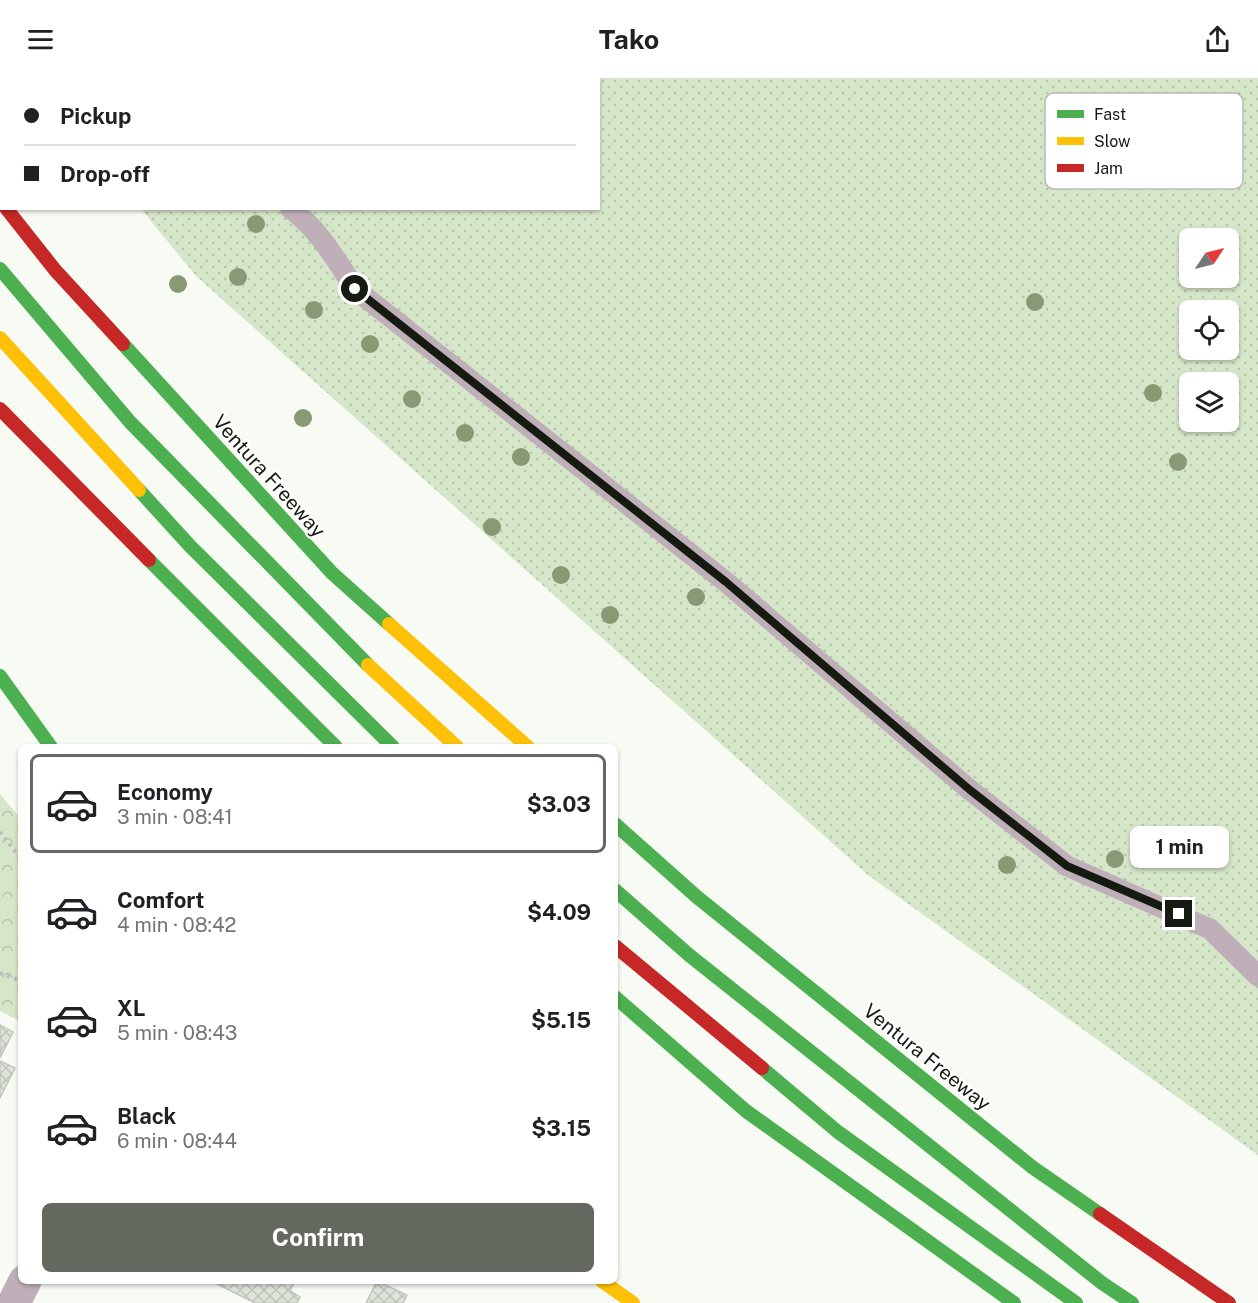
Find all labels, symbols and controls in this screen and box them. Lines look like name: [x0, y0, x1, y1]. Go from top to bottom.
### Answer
icon: menu: [24, 23, 57, 56]
text: Tako: [599, 23, 659, 55]
icon: share: [1201, 23, 1234, 56]
legend: [1045, 93, 1243, 189]
text: Pickup: [60, 103, 131, 129]
text: Fast: [1094, 105, 1126, 124]
text: Slow: [1094, 132, 1131, 151]
text: Jam: [1094, 159, 1123, 178]
text: Drop-off: [60, 161, 150, 187]
north arrow: [1179, 228, 1239, 288]
map controls: [1179, 228, 1239, 432]
route start: [341, 275, 368, 302]
button: locate: [1179, 300, 1239, 360]
button: layers: [1179, 372, 1239, 432]
street label: Ventura Freeway: [208, 410, 331, 542]
icon: car: [45, 777, 99, 831]
text: Economy: [117, 779, 213, 805]
text: $3.03: [527, 791, 591, 817]
text: 3 min · 08:41: [117, 805, 233, 829]
callout: 1 min: [1130, 827, 1228, 869]
text: 1 min: [1155, 835, 1204, 859]
icon: car: [45, 885, 99, 939]
text: Comfort: [117, 887, 204, 913]
text: $4.09: [527, 899, 591, 925]
route end: [1165, 900, 1192, 927]
text: 4 min · 08:42: [117, 913, 236, 937]
icon: car: [45, 993, 99, 1047]
text: XL: [117, 995, 145, 1021]
street label: Ventura Freeway: [859, 998, 996, 1116]
text: $5.15: [531, 1007, 591, 1033]
text: 5 min · 08:43: [117, 1021, 237, 1045]
icon: car: [45, 1101, 99, 1155]
text: Black: [117, 1103, 176, 1129]
text: $3.15: [531, 1115, 591, 1141]
text: 6 min · 08:44: [117, 1129, 237, 1153]
button: Confirm: [42, 1203, 594, 1272]

